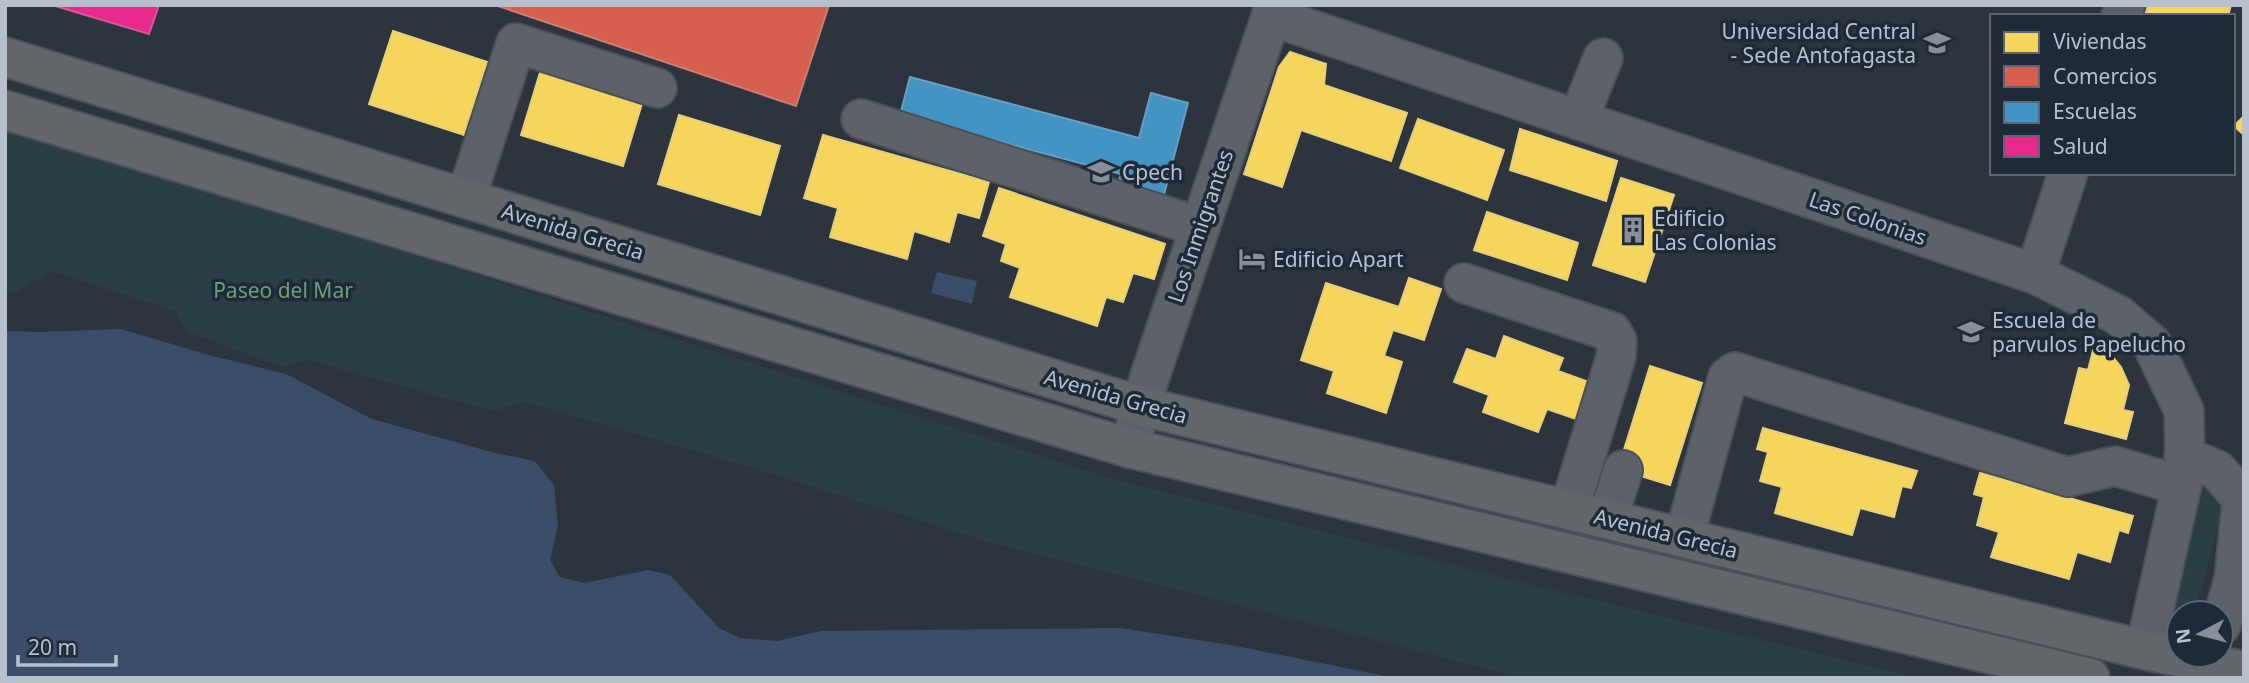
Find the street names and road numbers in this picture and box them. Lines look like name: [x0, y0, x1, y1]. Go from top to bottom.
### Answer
street label: Los Inmigrantes: [1161, 146, 1239, 306]
street label: Las Colonias: [1805, 185, 1931, 251]
street label: Avenida Grecia: [499, 196, 647, 266]
street label: Avenida Grecia: [1041, 362, 1191, 430]
street label: Avenida Grecia: [1591, 502, 1741, 564]

